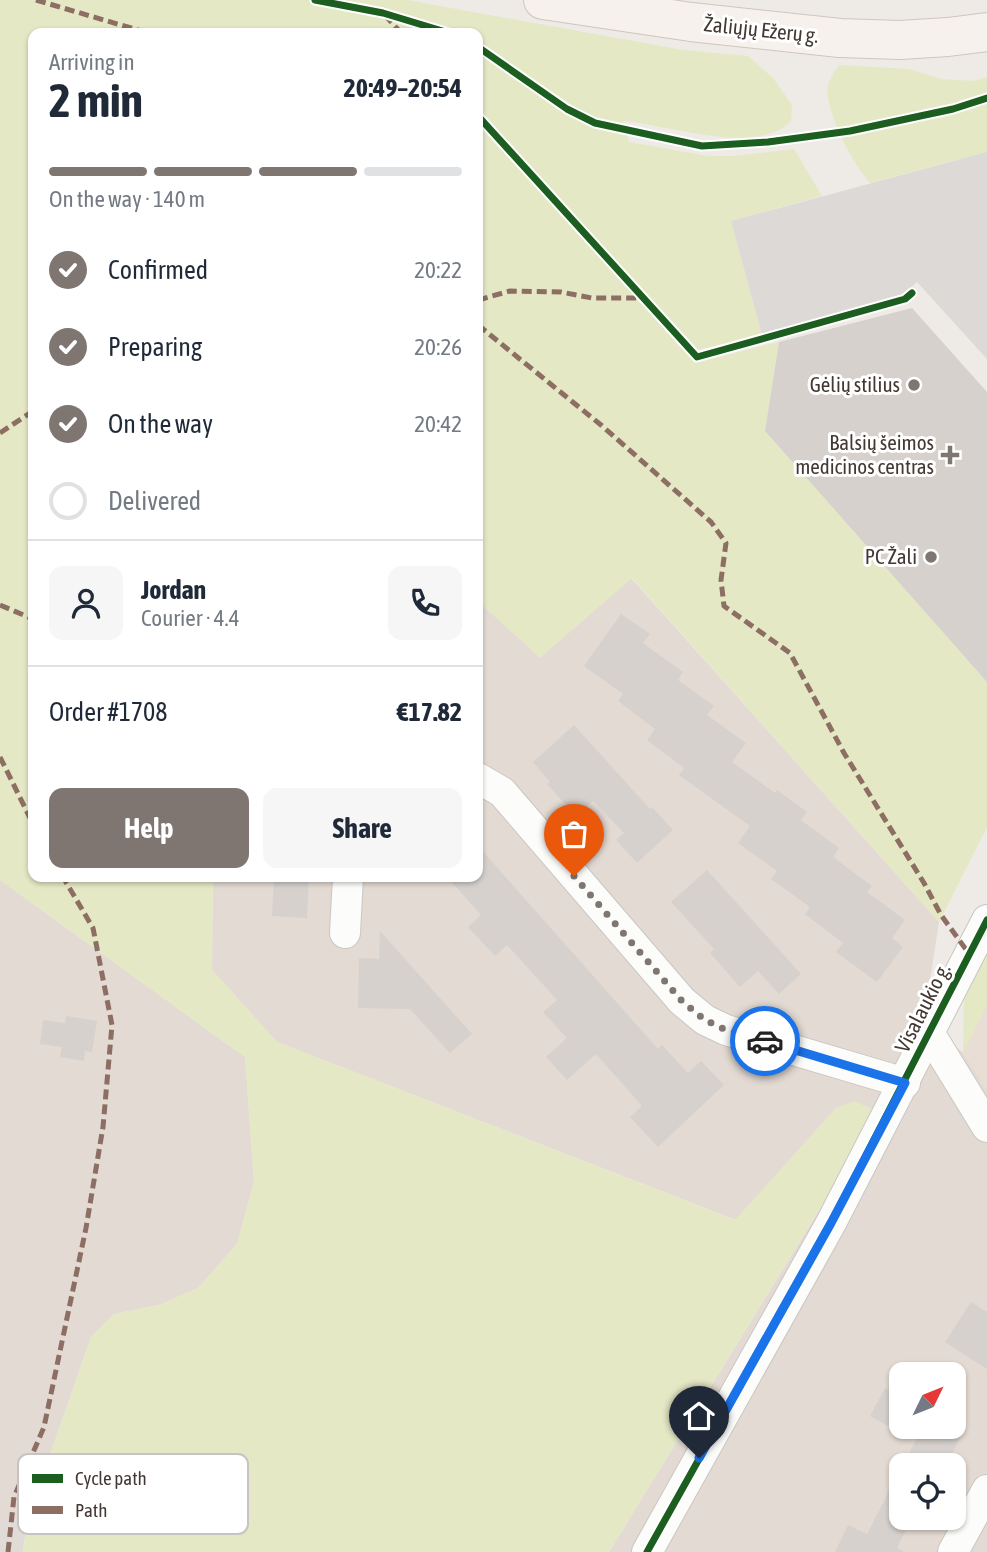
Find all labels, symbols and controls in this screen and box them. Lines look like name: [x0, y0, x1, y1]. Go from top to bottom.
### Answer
street label: Žaliųjų Ežerų g.: [702, 11, 820, 47]
text: Arriving in: [49, 49, 135, 75]
text: 20:49–20:54: [344, 73, 462, 103]
text: 2 min: [49, 74, 143, 127]
text: On the way · 140 m: [49, 186, 205, 212]
icon: check: [49, 251, 87, 289]
text: Confirmed: [108, 255, 208, 285]
text: 20:22: [414, 257, 462, 283]
icon: check: [49, 328, 87, 366]
text: Preparing: [108, 332, 202, 362]
text: 20:26: [414, 334, 462, 360]
place label: Gėlių stilius: [810, 372, 900, 396]
marker: Gėlių stilius: [906, 377, 922, 393]
icon: check: [49, 405, 87, 443]
text: On the way: [108, 409, 213, 439]
text: 20:42: [414, 411, 462, 437]
place label: Balsių šeimos medicinos centras: [795, 430, 934, 478]
marker: Balsių šeimos medicinos centras: [940, 445, 960, 465]
text: Delivered: [108, 486, 201, 516]
place label: PC Žali: [865, 544, 917, 568]
marker: PC Žali: [923, 549, 939, 565]
button: person: [49, 566, 123, 640]
button: phone: [388, 566, 462, 640]
text: Jordan: [141, 575, 206, 605]
text: Courier · 4.4: [141, 605, 240, 631]
text: Order #1708: [49, 697, 168, 727]
text: €17.82: [397, 697, 462, 727]
button: Help: [49, 788, 249, 868]
button: Share: [263, 788, 462, 868]
pin: [544, 804, 604, 876]
icon: bag: [555, 815, 593, 853]
street label: Visalaukio g.: [889, 959, 955, 1056]
courier: [730, 1006, 800, 1076]
icon: car: [746, 1022, 784, 1060]
north arrow: [889, 1362, 966, 1438]
map controls: [889, 1362, 966, 1530]
pin: [669, 1386, 729, 1458]
icon: home: [680, 1397, 718, 1435]
button: locate: [889, 1453, 966, 1530]
legend: [18, 1454, 248, 1534]
text: Cycle path: [75, 1467, 147, 1489]
text: Path: [75, 1499, 107, 1521]

